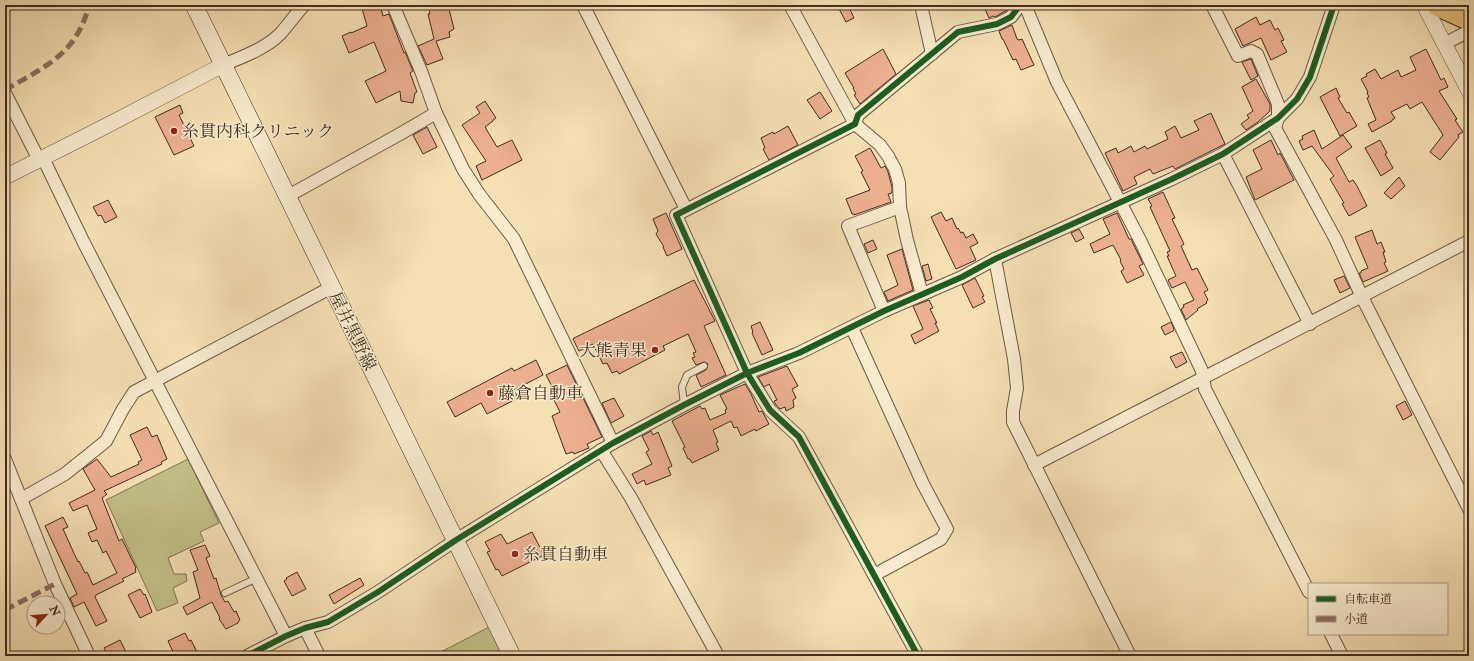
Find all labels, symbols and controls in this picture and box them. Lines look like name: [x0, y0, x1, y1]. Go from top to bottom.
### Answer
place label: 糸貫内科クリニック: [182, 121, 334, 142]
marker: 糸貫内科クリニック: [169, 126, 179, 136]
street label: 屋井黒野線: [324, 288, 381, 374]
place label: 大熊青果: [579, 340, 647, 361]
marker: 大熊青果: [650, 345, 660, 355]
place label: 藤倉自動車: [498, 383, 583, 404]
marker: 藤倉自動車: [485, 388, 495, 398]
place label: 糸貫自動車: [523, 544, 608, 565]
marker: 糸貫自動車: [510, 549, 520, 559]
legend: [1308, 583, 1448, 635]
text: 自転車道: [1344, 592, 1392, 607]
north arrow: [26, 595, 66, 635]
text: N: [46, 603, 63, 619]
text: 小道: [1344, 612, 1368, 627]

